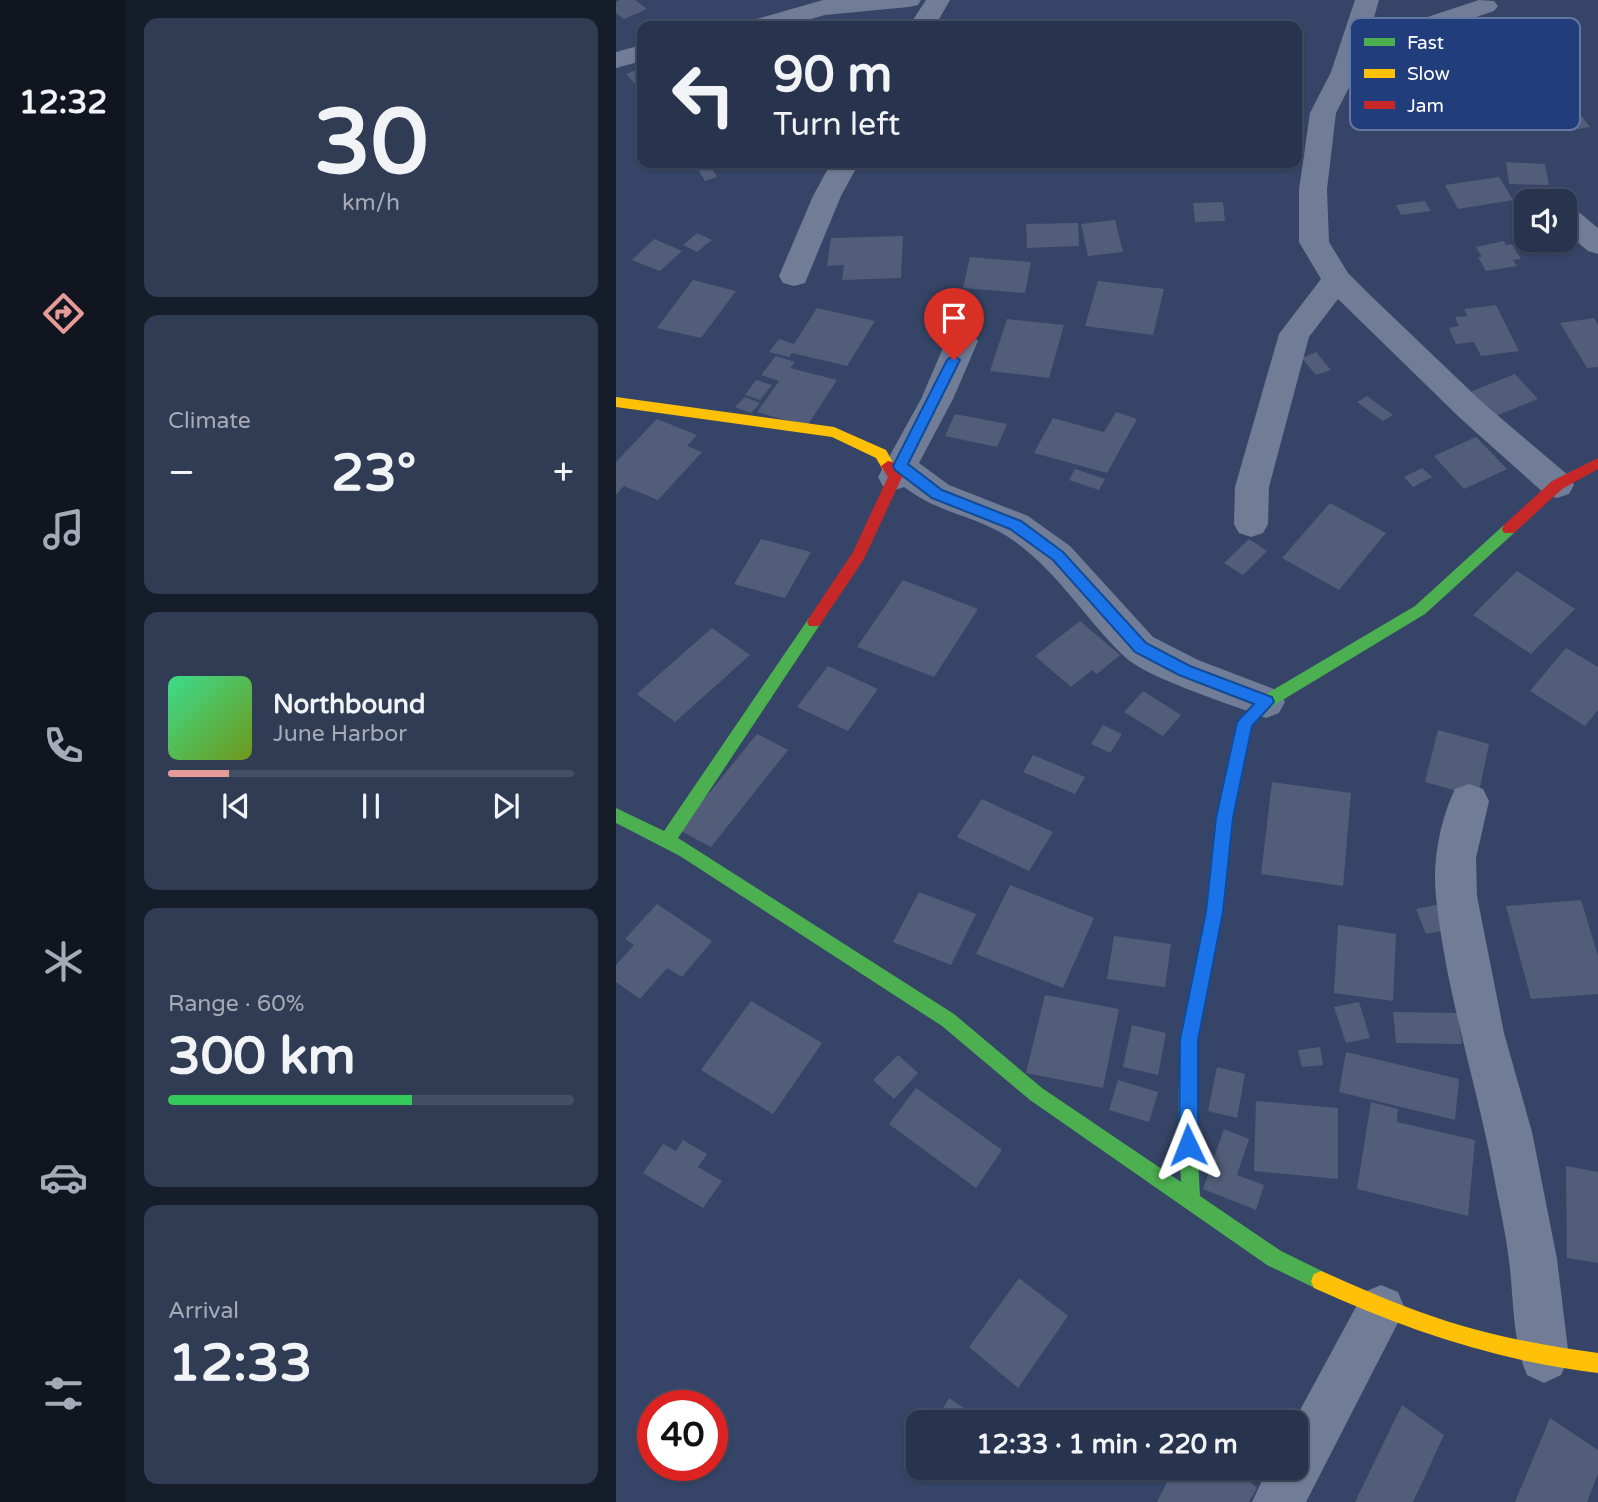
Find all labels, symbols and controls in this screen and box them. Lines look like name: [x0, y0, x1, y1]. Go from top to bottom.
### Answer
legend: [1350, 18, 1580, 130]
text: Fast: [1407, 32, 1444, 54]
text: 90 m: [773, 46, 892, 105]
icon: left: [658, 49, 749, 140]
text: Slow: [1407, 63, 1450, 85]
text: 12:32: [19, 84, 107, 122]
text: 30: [314, 88, 428, 198]
text: Jam: [1407, 95, 1444, 117]
text: Turn left: [773, 106, 900, 144]
text: km/h: [342, 189, 400, 217]
map controls: [1514, 189, 1577, 252]
button: sound: [1514, 189, 1577, 252]
pin: [924, 288, 984, 360]
icon: directions: [39, 289, 88, 338]
icon: arrive: [935, 299, 973, 337]
text: Climate: [168, 407, 251, 435]
text: 23°: [331, 442, 416, 505]
text: −: [168, 450, 195, 496]
text: +: [553, 450, 574, 496]
icon: music: [39, 505, 88, 554]
text: Northbound: [273, 689, 425, 720]
text: June Harbor: [273, 720, 407, 748]
icon: phone: [39, 721, 88, 770]
icon: previous: [217, 787, 255, 825]
icon: pause: [352, 787, 390, 825]
icon: next: [487, 787, 525, 825]
icon: climate: [39, 937, 88, 986]
text: Range · 60%: [168, 990, 304, 1018]
text: 300 km: [168, 1025, 356, 1088]
position arrow: [1151, 1108, 1225, 1182]
icon: car: [39, 1153, 88, 1202]
text: Arrival: [168, 1297, 239, 1325]
text: 12:33: [168, 1332, 312, 1395]
icon: filters: [39, 1369, 88, 1418]
speed limit sign: 40: [637, 1390, 728, 1481]
text: 12:33 · 1 min · 220 m: [976, 1429, 1238, 1460]

